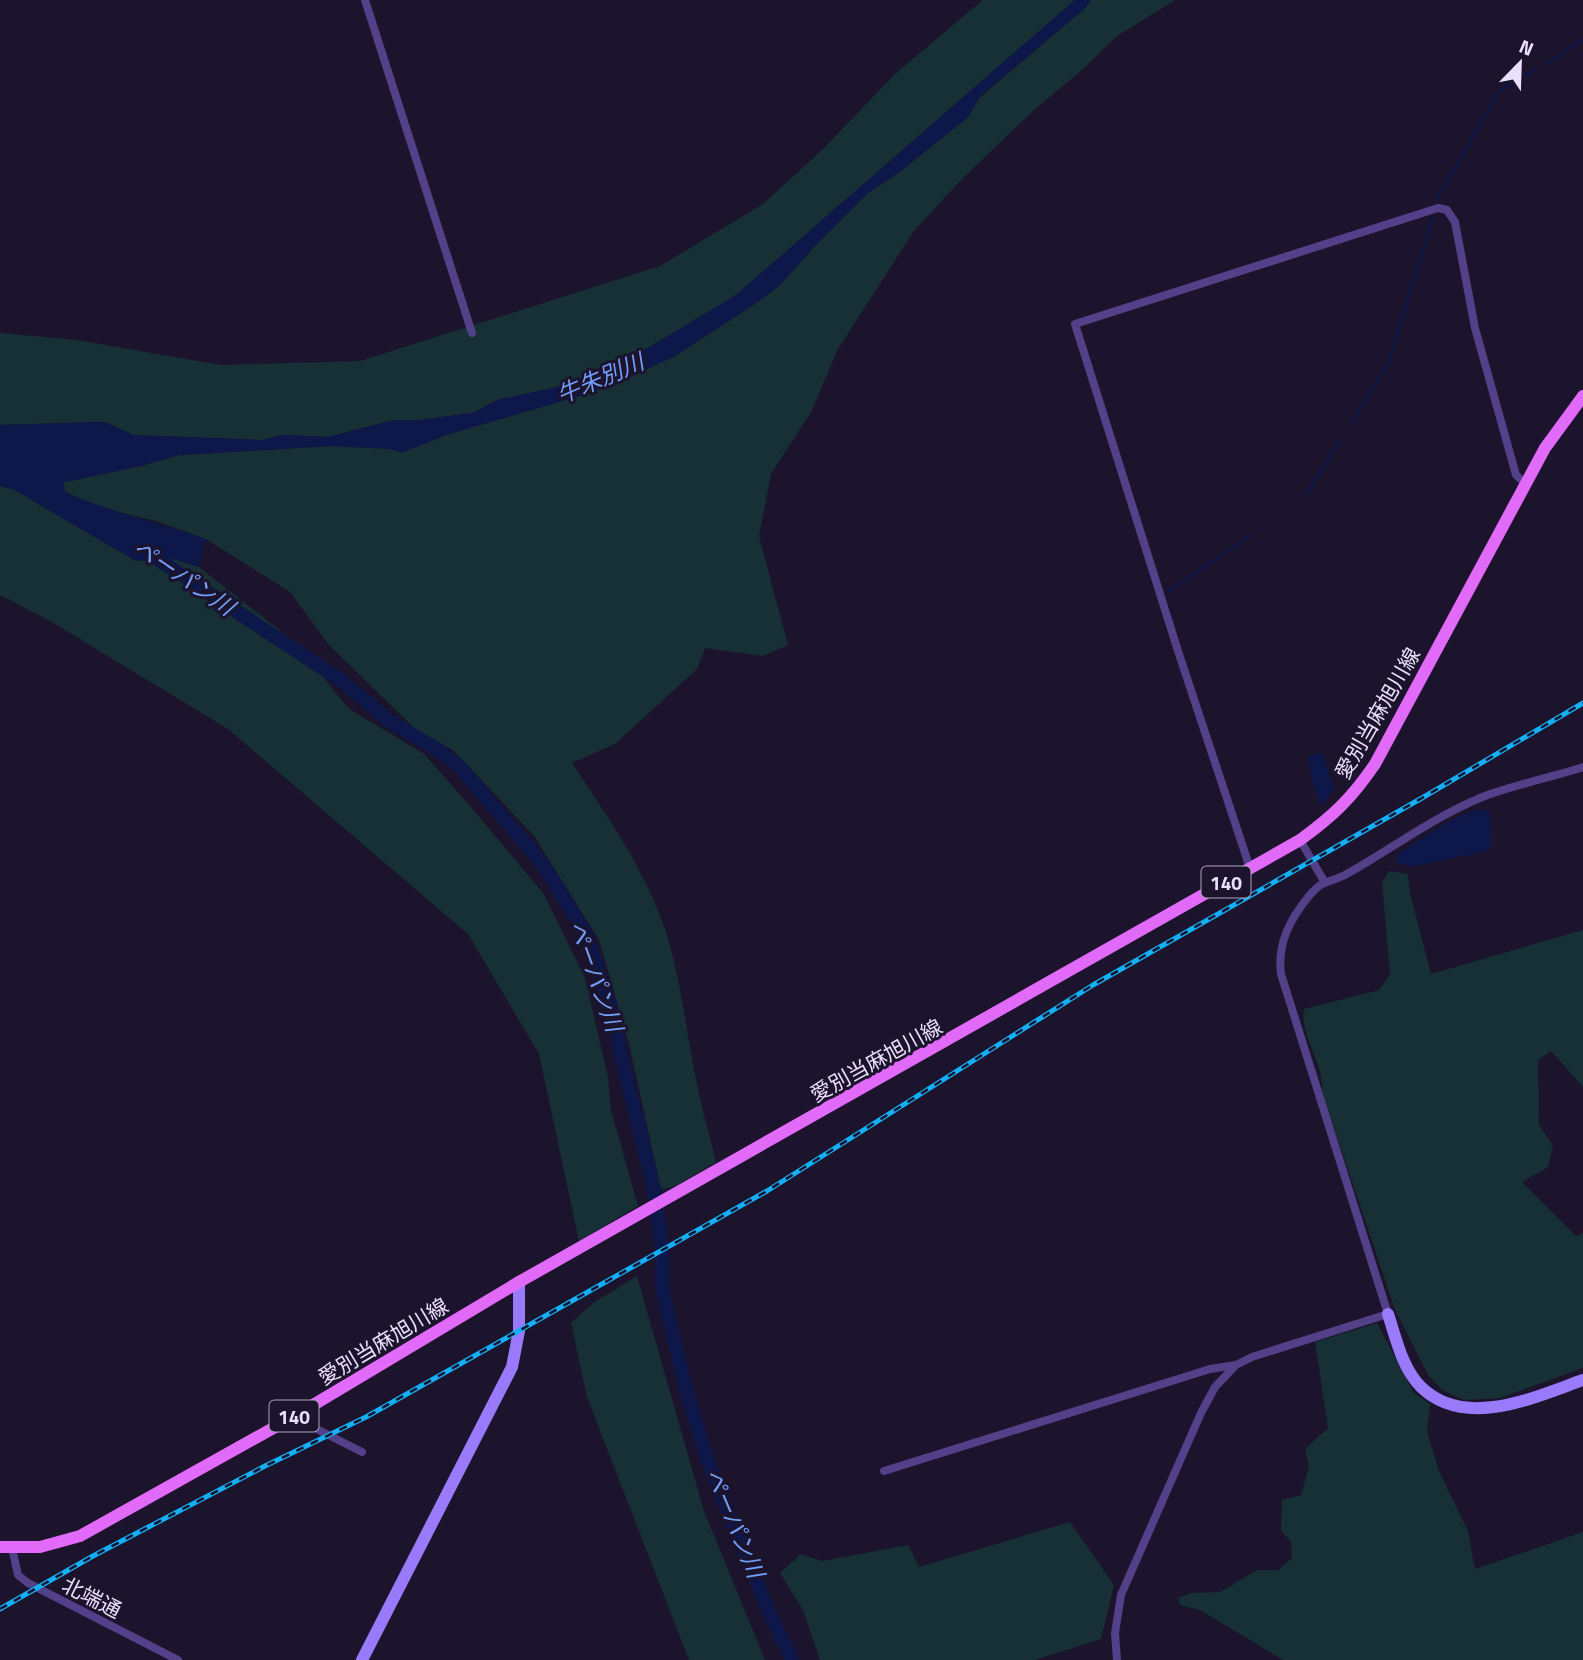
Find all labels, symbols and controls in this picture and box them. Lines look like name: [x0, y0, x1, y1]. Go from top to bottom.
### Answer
north arrow: [1485, 28, 1555, 98]
text: N: [1515, 31, 1539, 63]
water label: 牛朱別川: [551, 343, 652, 412]
water label: ペーパン川: [126, 530, 244, 626]
street label: 愛別当麻旭川線: [1326, 641, 1428, 785]
road number: 140: [1202, 866, 1250, 898]
water label: ペーパン川: [560, 916, 633, 1039]
street label: 愛別当麻旭川線: [804, 1010, 948, 1110]
street label: 愛別当麻旭川線: [312, 1289, 454, 1393]
road number: 140: [270, 1400, 318, 1432]
water label: ペーパン川: [696, 1463, 775, 1586]
street label: 北端通: [57, 1568, 127, 1626]

